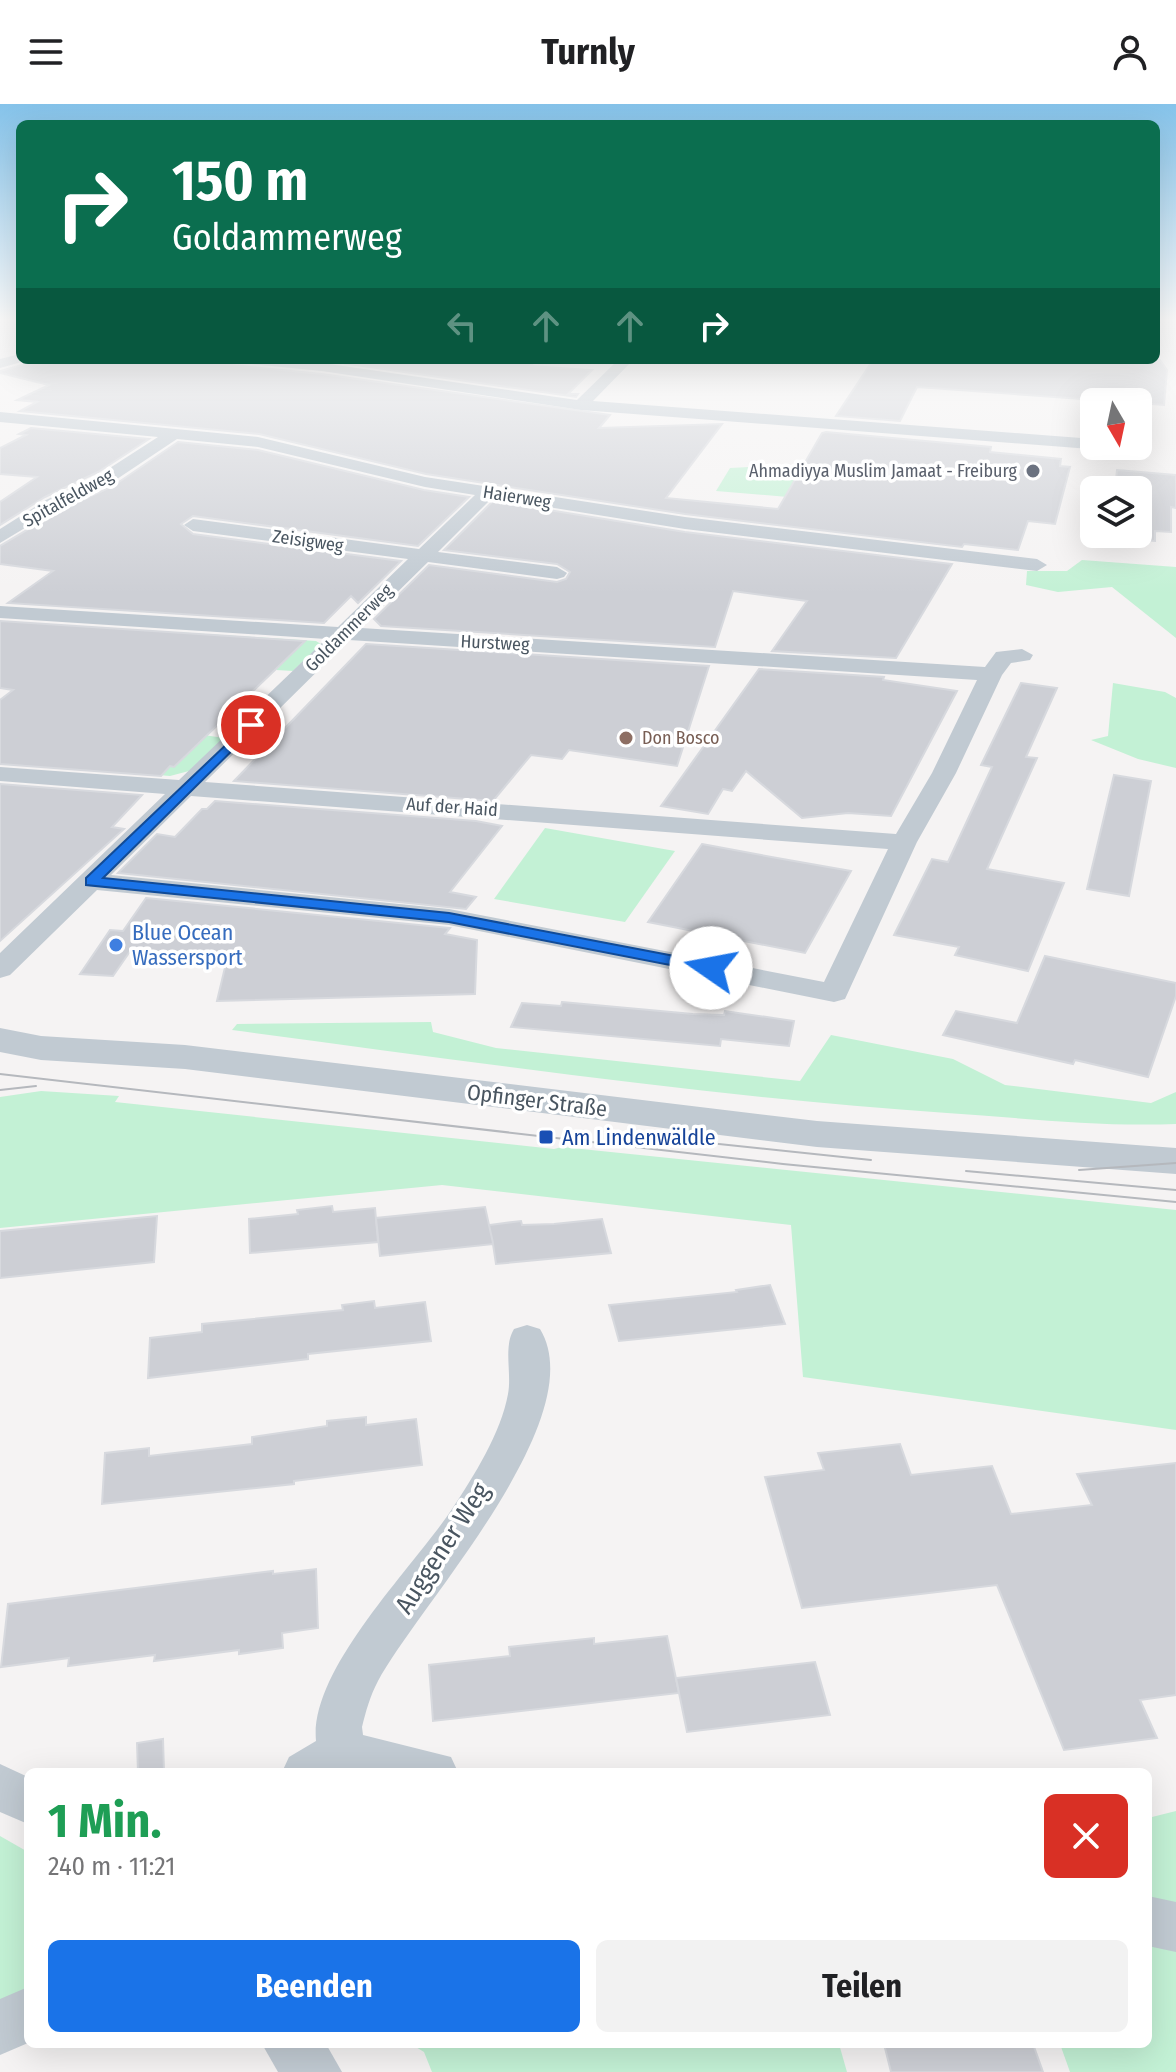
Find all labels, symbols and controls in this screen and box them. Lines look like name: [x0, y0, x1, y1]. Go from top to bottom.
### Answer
icon: menu: [24, 30, 68, 74]
text: Turnly: [541, 30, 635, 74]
icon: person: [1108, 30, 1152, 74]
text: 150 m: [172, 148, 308, 215]
icon: right: [40, 152, 144, 256]
text: Goldammerweg: [172, 216, 402, 260]
icon: left: [440, 304, 484, 348]
icon: ahead: [524, 304, 568, 348]
icon: ahead: [608, 304, 652, 348]
icon: right: [692, 304, 736, 348]
north arrow: [1080, 388, 1152, 460]
map controls: [1080, 388, 1152, 548]
place label: Ahmadiyya Muslim Jamaat - Freiburg: [749, 460, 1018, 482]
marker: Ahmadiyya Muslim Jamaat - Freiburg: [1024, 462, 1042, 480]
street label: Spitalfeldweg: [19, 464, 117, 532]
button: layers: [1080, 476, 1152, 548]
street label: Haierweg: [481, 481, 553, 513]
street label: Zeisigweg: [271, 525, 345, 557]
street label: Goldammerweg: [301, 579, 398, 676]
street label: Hurstweg: [460, 630, 531, 656]
pin: [217, 691, 285, 759]
icon: arrive: [229, 703, 273, 747]
place label: Don Bosco: [642, 727, 719, 749]
marker: Don Bosco: [617, 729, 635, 747]
street label: Auf der Haid: [406, 793, 498, 821]
place label: Blue Ocean Wassersport: [132, 919, 244, 971]
position arrow: [669, 926, 753, 1010]
marker: Blue Ocean Wassersport: [107, 936, 125, 954]
street label: Opfinger Straße: [465, 1079, 608, 1122]
place label: Am Lindenwäldle: [562, 1124, 716, 1151]
marker: Am Lindenwäldle: [537, 1128, 555, 1146]
street label: Auggener Weg: [389, 1476, 497, 1620]
text: 1 Min.: [48, 1792, 161, 1850]
button: close: [1044, 1794, 1128, 1878]
text: 240 m · 11:21: [48, 1851, 175, 1882]
button: Beenden: [48, 1940, 580, 2032]
button: Teilen: [596, 1940, 1128, 2032]

